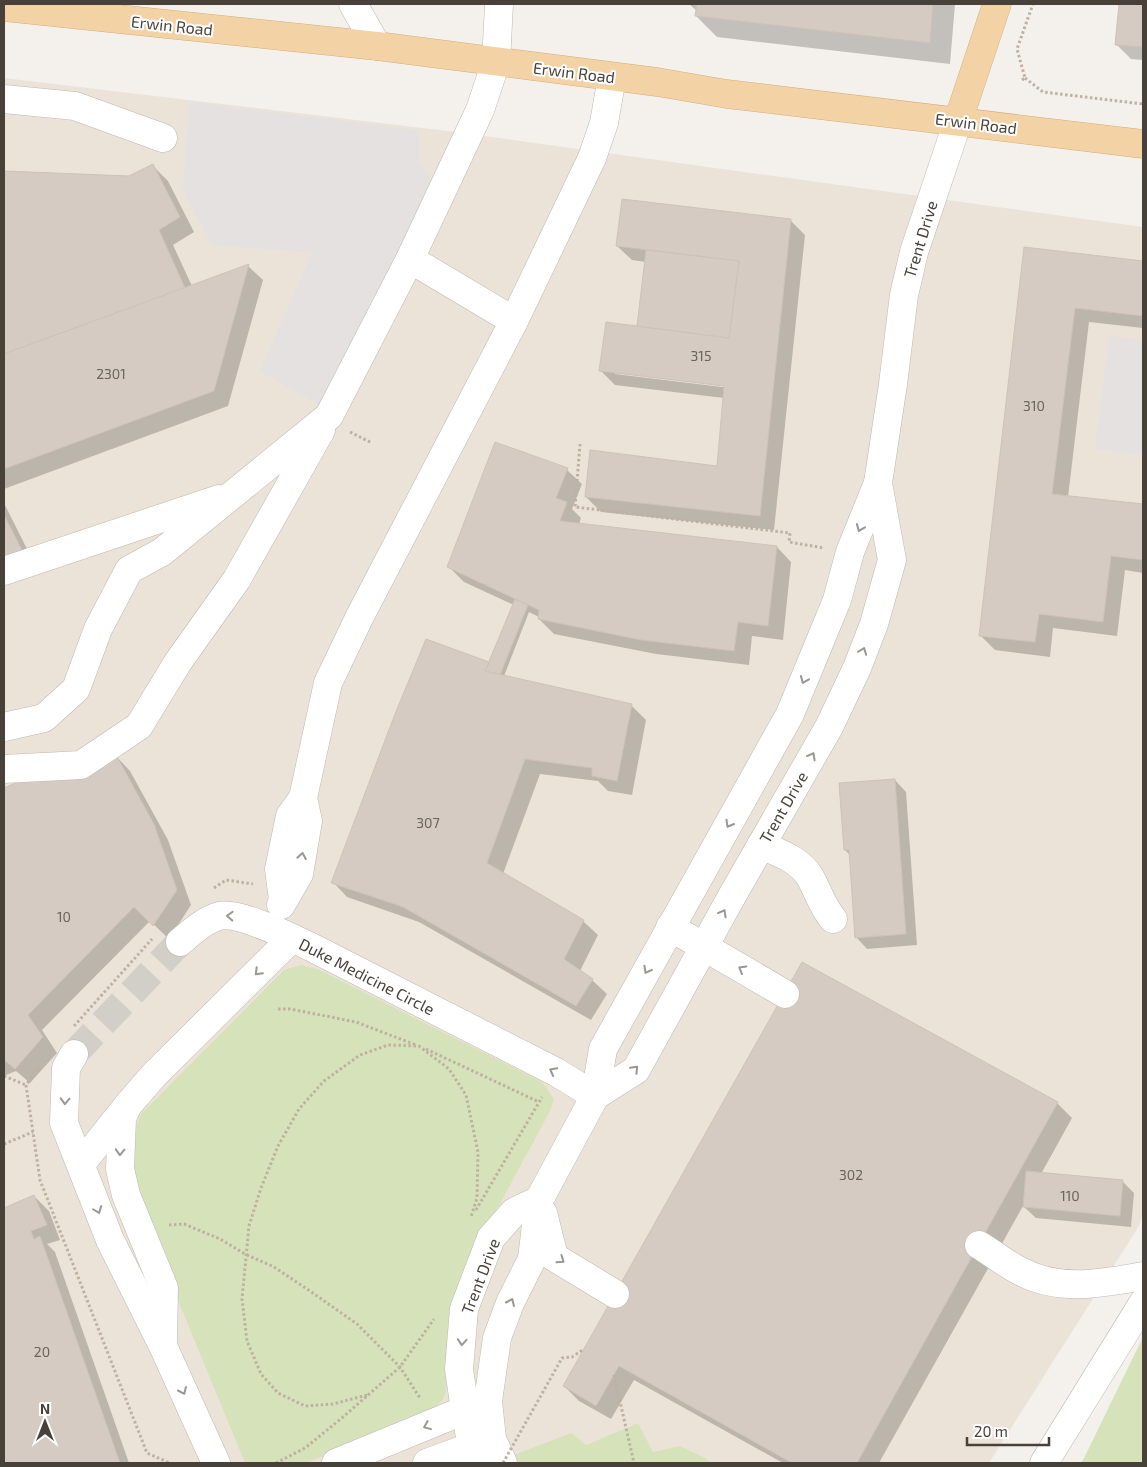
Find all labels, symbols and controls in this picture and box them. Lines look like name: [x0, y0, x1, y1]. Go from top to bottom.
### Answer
street label: Erwin Road: [130, 11, 214, 39]
street label: Erwin Road: [532, 58, 616, 86]
street label: Erwin Road: [934, 109, 1018, 137]
street label: Trent Drive: [899, 198, 941, 280]
house number: 315: [691, 347, 711, 364]
house number: 2301: [96, 365, 126, 382]
house number: 310: [1023, 397, 1045, 414]
one-way arrow: [855, 523, 866, 532]
one-way arrow: [857, 647, 867, 656]
one-way arrow: [800, 675, 810, 684]
one-way arrow: [806, 753, 816, 762]
street label: Trent Drive: [755, 768, 811, 846]
house number: 307: [416, 814, 440, 831]
one-way arrow: [725, 819, 735, 828]
one-way arrow: [296, 852, 306, 861]
house number: 10: [57, 908, 71, 925]
one-way arrow: [717, 909, 727, 918]
one-way arrow: [226, 911, 234, 922]
street label: Duke Medicine Circle: [296, 934, 438, 1018]
one-way arrow: [643, 964, 653, 973]
one-way arrow: [254, 966, 263, 975]
one-way arrow: [739, 966, 748, 976]
one-way arrow: [629, 1066, 638, 1075]
one-way arrow: [549, 1067, 558, 1077]
one-way arrow: [60, 1098, 70, 1105]
one-way arrow: [115, 1149, 125, 1157]
house number: 302: [839, 1166, 863, 1183]
house number: 110: [1060, 1187, 1080, 1204]
one-way arrow: [92, 1205, 102, 1214]
street label: Trent Drive: [457, 1235, 503, 1317]
one-way arrow: [555, 1254, 565, 1263]
one-way arrow: [504, 1298, 515, 1307]
one-way arrow: [456, 1338, 467, 1346]
house number: 20: [34, 1343, 50, 1360]
one-way arrow: [177, 1386, 188, 1395]
north arrow: [20, 1397, 70, 1447]
text: N: [40, 1400, 50, 1417]
scale bar: [967, 1414, 1050, 1446]
one-way arrow: [423, 1419, 432, 1430]
text: 20 m: [974, 1422, 1008, 1440]

